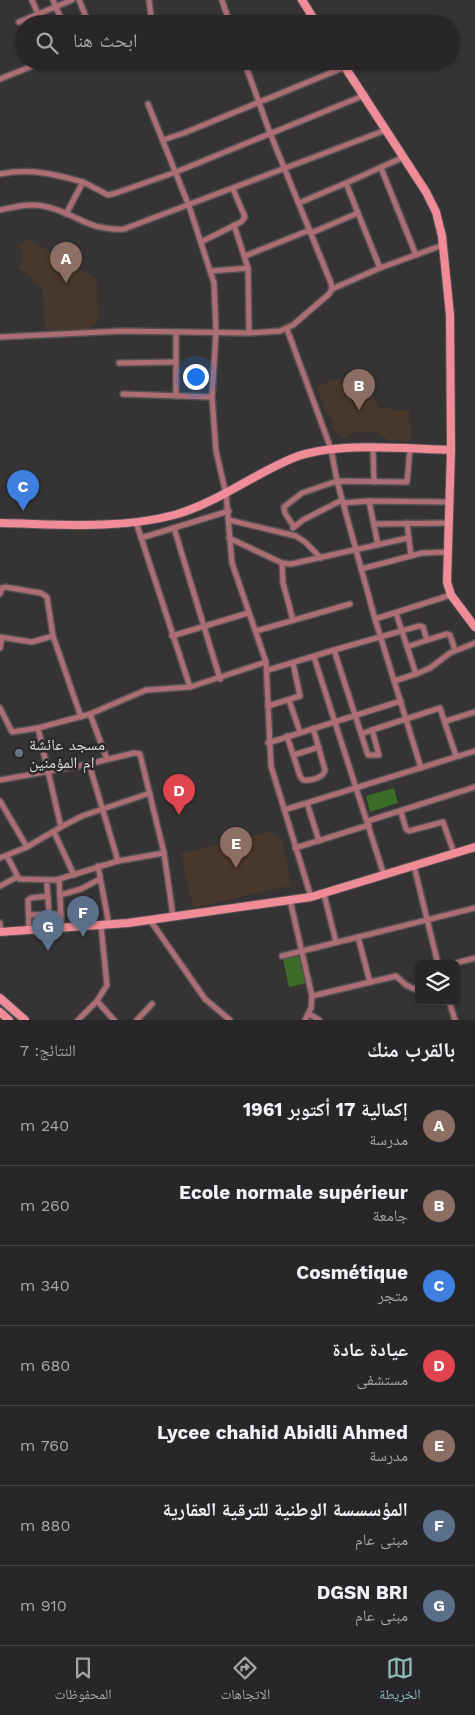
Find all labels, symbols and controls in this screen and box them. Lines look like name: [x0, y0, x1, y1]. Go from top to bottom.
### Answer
search box: [15, 15, 460, 70]
icon: search: [33, 29, 61, 57]
text: ابحث هنا: [73, 29, 137, 52]
pin: A: [50, 242, 82, 283]
your location: [183, 364, 209, 390]
pin: B: [343, 369, 375, 410]
pin: C: [7, 470, 39, 511]
place label: مسجد عائشة ام المؤمنين: [29, 735, 105, 773]
marker: مسجد عائشة ام المؤمنين: [13, 747, 25, 759]
pin: D: [163, 774, 195, 815]
pin: E: [220, 827, 252, 868]
pin: F: [67, 896, 99, 937]
pin: G: [32, 910, 64, 951]
map controls: [415, 960, 460, 1005]
button: layers: [415, 960, 460, 1005]
text: بالقرب منك: [367, 1037, 455, 1062]
text: النتائج: 7: [20, 1041, 76, 1060]
text: إكمالية 17 أكتوبر 1961: [243, 1098, 408, 1121]
text: 240 m: [20, 1116, 69, 1135]
text: A: [434, 1116, 444, 1135]
text: مدرسة: [369, 1130, 408, 1149]
text: Ecole normale supérieur: [179, 1181, 408, 1204]
text: 260 m: [20, 1196, 70, 1215]
text: B: [434, 1196, 444, 1215]
text: جامعة: [373, 1206, 408, 1225]
text: Cosmétique: [296, 1261, 408, 1284]
text: 340 m: [20, 1276, 70, 1295]
text: C: [434, 1276, 444, 1295]
text: متجر: [378, 1286, 408, 1305]
text: عيادة عادة: [332, 1338, 408, 1361]
text: 680 m: [20, 1356, 70, 1375]
text: D: [433, 1356, 445, 1375]
text: مستشفى: [357, 1370, 408, 1389]
text: Lycee chahid Abidli Ahmed: [157, 1421, 408, 1444]
text: 760 m: [20, 1436, 69, 1455]
text: E: [434, 1436, 444, 1455]
text: مدرسة: [369, 1446, 408, 1465]
text: المؤسسسة الوطنية للترقية العقارية: [162, 1498, 408, 1521]
text: 880 m: [20, 1516, 70, 1535]
text: F: [434, 1516, 444, 1535]
text: مبنى عام: [355, 1530, 408, 1549]
text: DGSN BRI: [317, 1581, 408, 1604]
text: 910 m: [20, 1596, 67, 1615]
text: G: [433, 1596, 445, 1615]
text: مبنى عام: [355, 1606, 408, 1625]
tab: المحفوظات: [55, 1654, 111, 1708]
tab: الاتجاهات: [221, 1654, 270, 1708]
tab: الخريطة: [379, 1654, 420, 1708]

